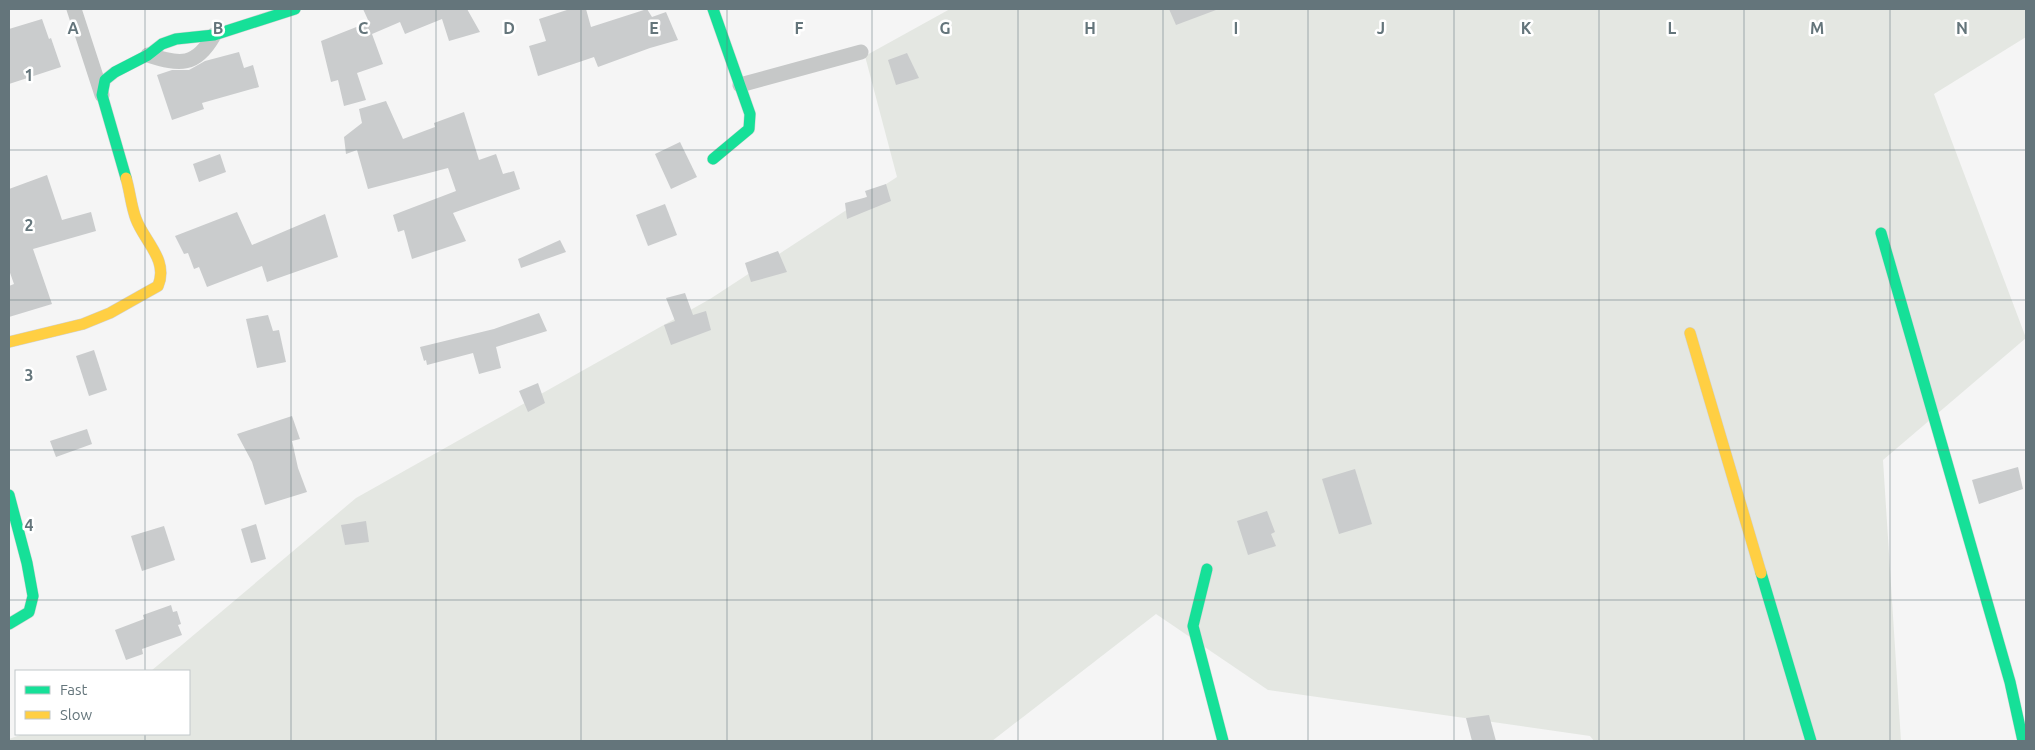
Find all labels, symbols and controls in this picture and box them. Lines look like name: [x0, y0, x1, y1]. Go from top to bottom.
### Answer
text: A: [67, 19, 79, 37]
text: B: [213, 19, 223, 37]
text: C: [358, 19, 368, 37]
text: D: [503, 19, 515, 37]
text: E: [649, 19, 659, 37]
text: F: [795, 19, 804, 37]
text: G: [939, 19, 951, 37]
text: H: [1084, 19, 1096, 37]
text: I: [1234, 19, 1238, 37]
text: J: [1377, 19, 1385, 37]
text: K: [1521, 19, 1532, 37]
text: L: [1668, 19, 1677, 37]
text: M: [1810, 19, 1824, 37]
text: N: [1956, 19, 1968, 37]
text: 1: [24, 66, 34, 84]
text: 2: [24, 216, 34, 234]
text: 3: [24, 366, 34, 384]
text: 4: [24, 516, 34, 534]
legend: [15, 670, 190, 735]
text: Fast: [60, 681, 88, 698]
text: Slow: [60, 706, 93, 723]

